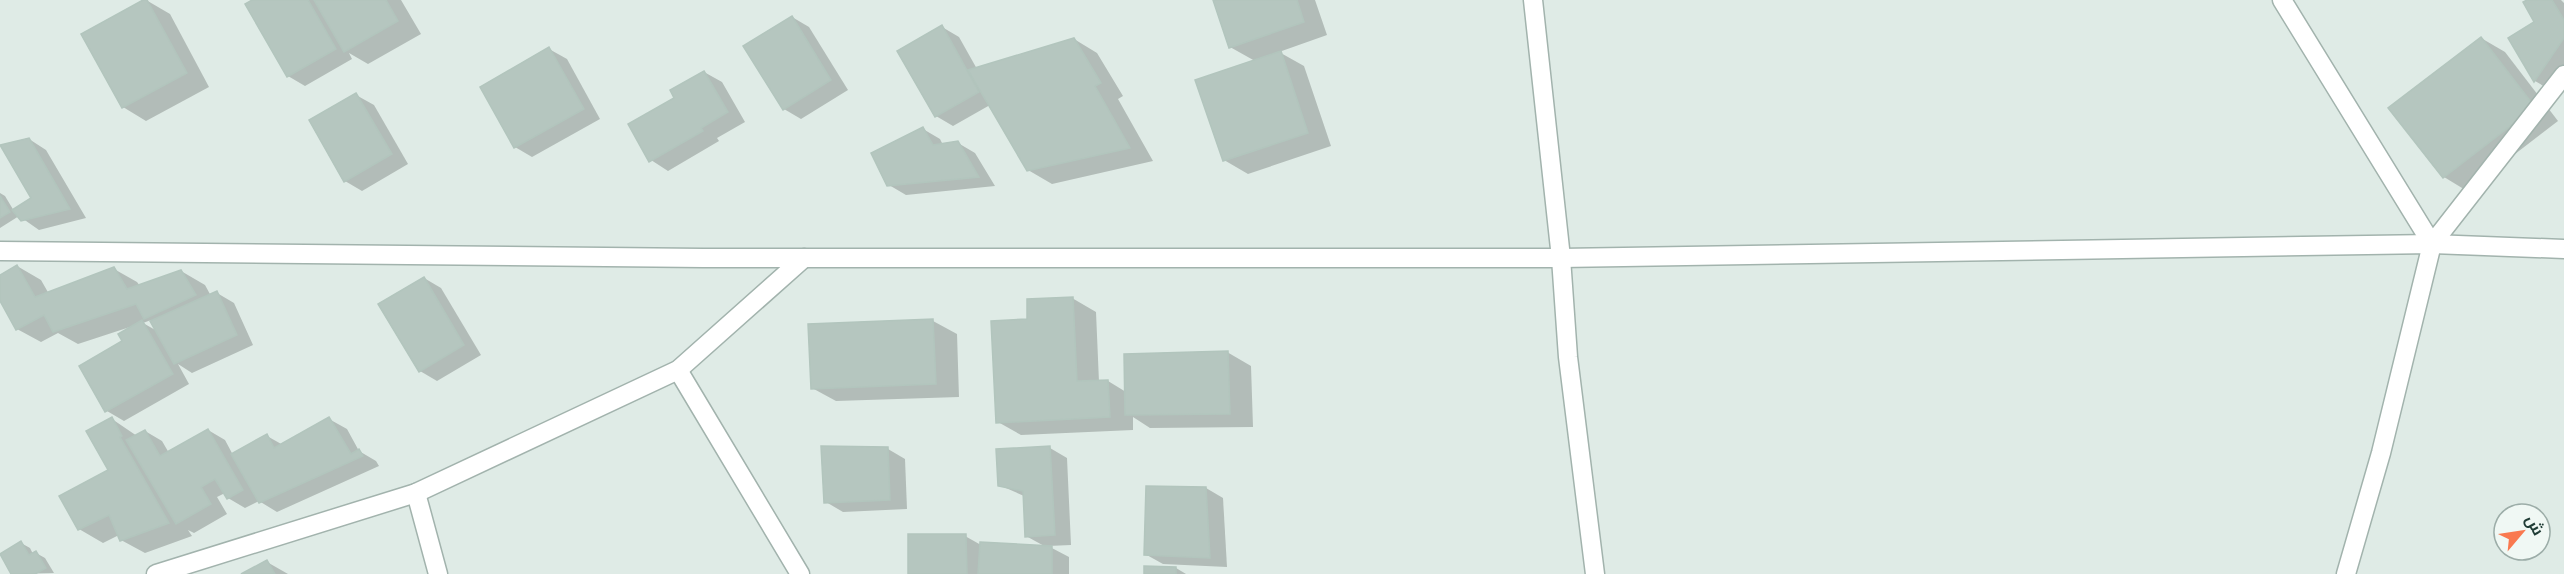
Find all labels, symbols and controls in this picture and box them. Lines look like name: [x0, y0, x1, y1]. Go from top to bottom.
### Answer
north arrow: [2492, 502, 2552, 562]
text: ش: [2521, 511, 2549, 539]

